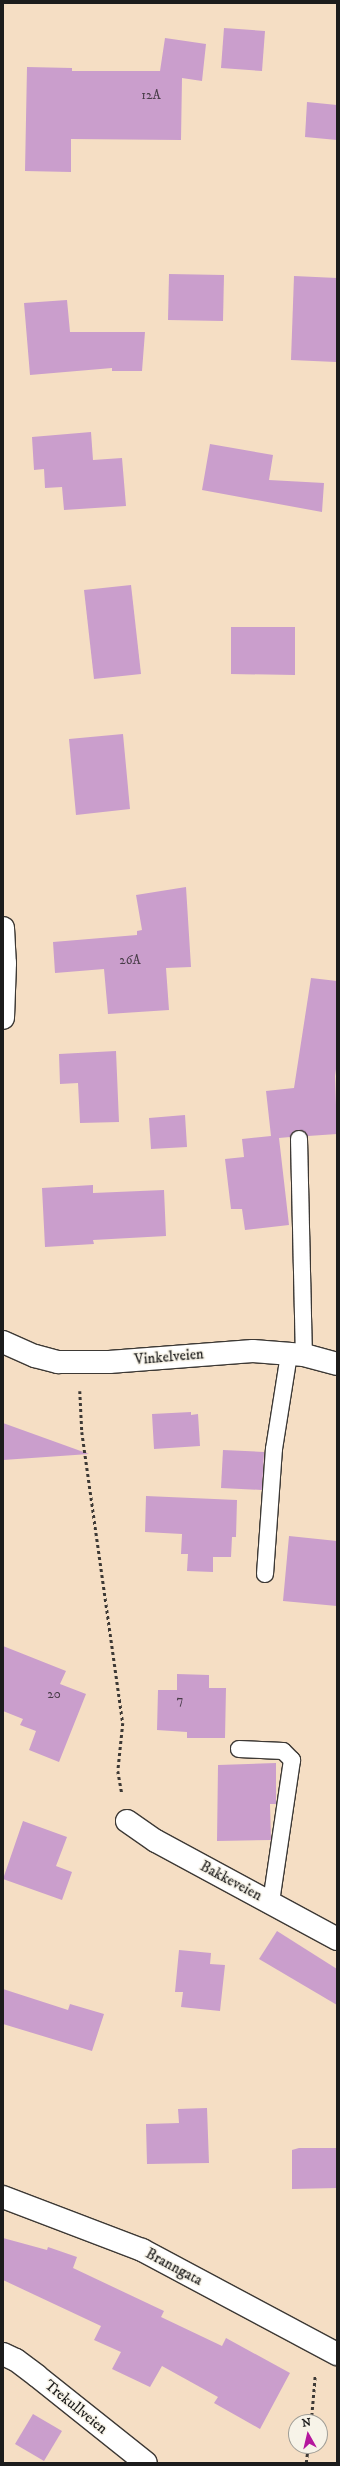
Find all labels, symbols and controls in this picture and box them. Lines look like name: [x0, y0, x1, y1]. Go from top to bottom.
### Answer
house number: 12A: [141, 87, 161, 103]
house number: 26A: [119, 952, 141, 968]
street label: Vinkelveien: [134, 1345, 204, 1369]
house number: 20: [47, 1686, 61, 1702]
house number: 7: [177, 1692, 183, 1708]
street label: Bakkeveien: [197, 1857, 265, 1905]
street label: Branngata: [142, 2245, 206, 2289]
street label: Trekullveien: [41, 2376, 111, 2438]
north arrow: [288, 2414, 328, 2454]
text: N: [301, 2416, 312, 2431]

